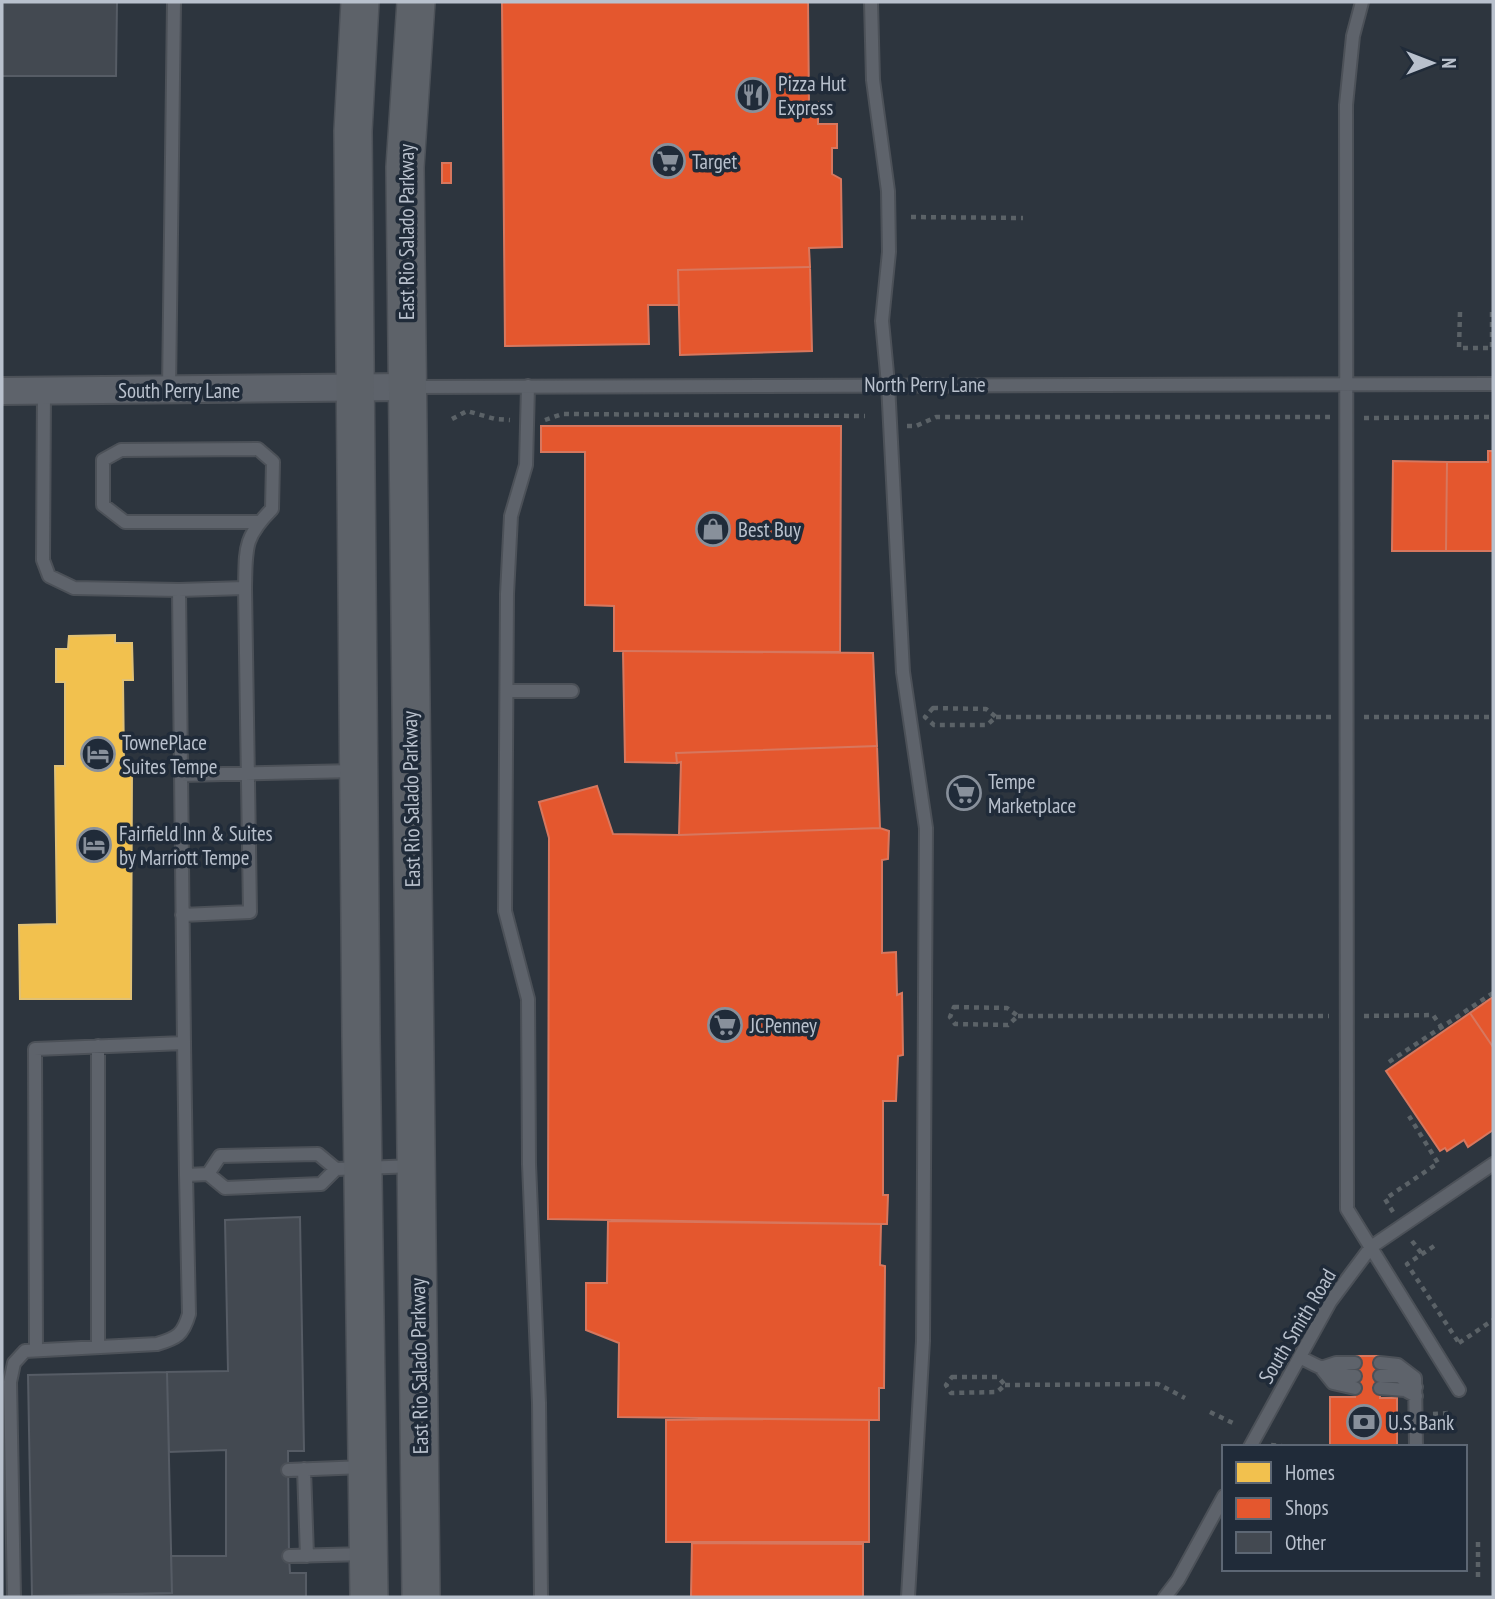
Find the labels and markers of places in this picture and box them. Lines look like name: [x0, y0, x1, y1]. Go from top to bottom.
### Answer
place label: Pizza Hut Express: [778, 70, 846, 121]
restaurant icon: Pizza Hut Express: [734, 76, 772, 114]
supermarket icon: Target: [649, 142, 687, 180]
place label: Target: [692, 148, 738, 175]
shop icon: Best Buy: [694, 510, 732, 548]
place label: Best Buy: [738, 516, 801, 543]
place label: TownePlace Suites Tempe: [122, 729, 217, 780]
hotel icon: TownePlace Suites Tempe: [79, 735, 117, 773]
place label: Tempe Marketplace: [988, 768, 1076, 819]
supermarket icon: Tempe Marketplace: [945, 774, 983, 812]
place label: Fairfield Inn & Suites by Marriott Tempe: [119, 820, 273, 871]
hotel icon: Fairfield Inn & Suites by Marriott Tempe: [75, 826, 113, 864]
supermarket icon: JCPenney: [706, 1006, 744, 1044]
place label: JCPenney: [749, 1012, 817, 1039]
bank icon: U.S. Bank: [1345, 1403, 1383, 1441]
place label: U.S. Bank: [1388, 1409, 1454, 1436]

